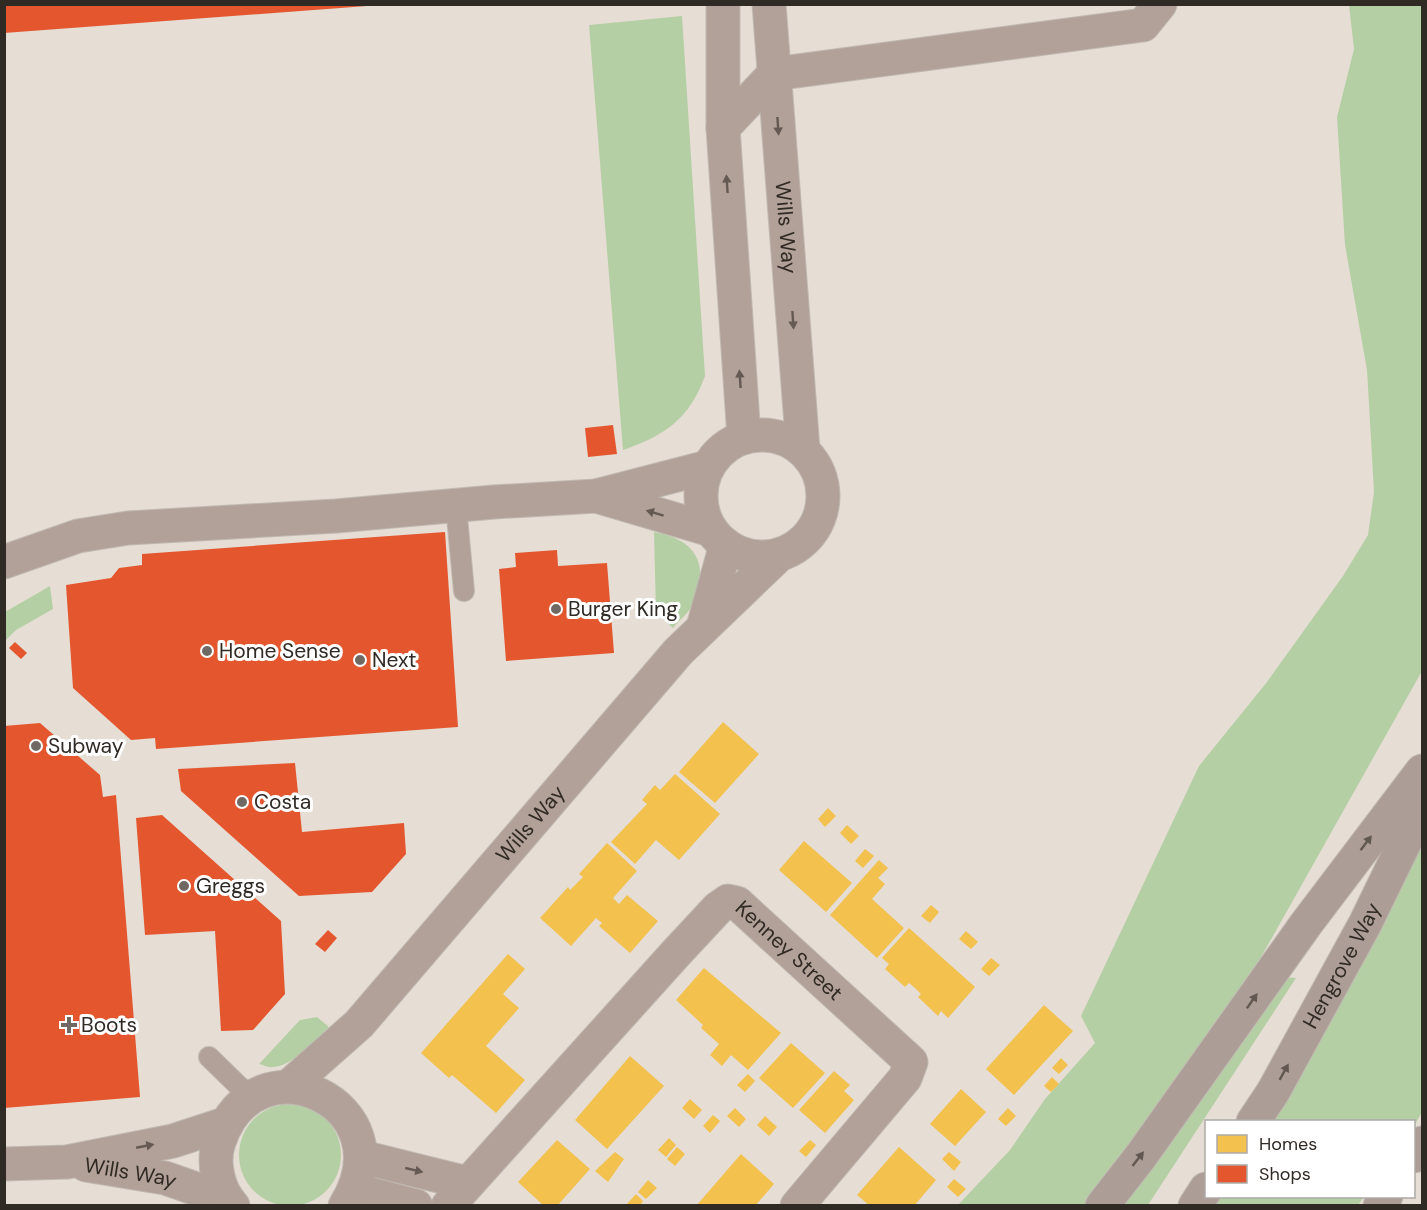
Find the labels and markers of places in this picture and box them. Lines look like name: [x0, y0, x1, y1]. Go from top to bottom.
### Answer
place label: Burger King: [568, 595, 678, 623]
marker: Burger King: [549, 602, 563, 616]
place label: Home Sense: [219, 637, 341, 665]
marker: Home Sense: [200, 644, 214, 658]
place label: Next: [372, 646, 417, 674]
marker: Next: [353, 653, 367, 667]
place label: Subway: [48, 732, 124, 760]
marker: Subway: [29, 739, 43, 753]
place label: Costa: [254, 788, 311, 816]
marker: Costa: [235, 795, 249, 809]
place label: Greggs: [196, 872, 265, 900]
marker: Greggs: [177, 879, 191, 893]
place label: Boots: [81, 1011, 137, 1039]
marker: Boots: [62, 1018, 76, 1032]

